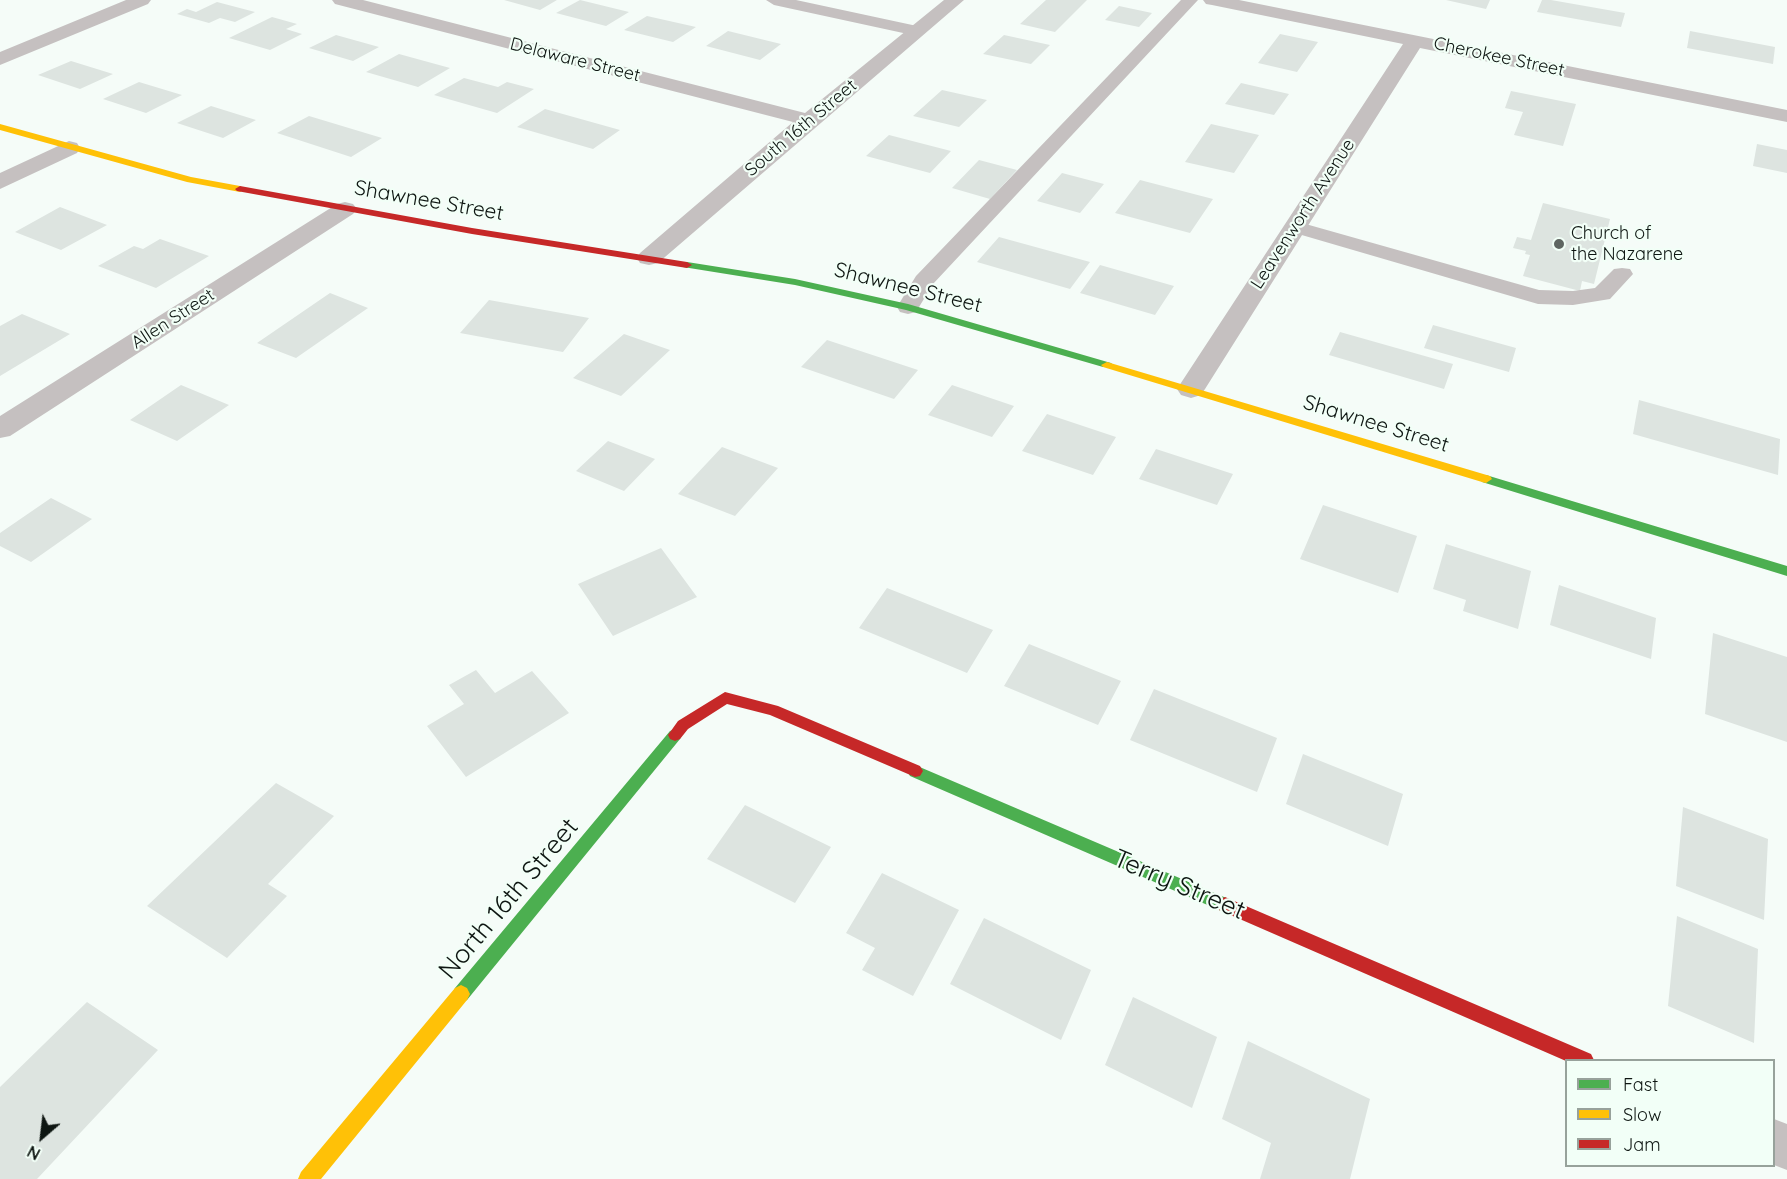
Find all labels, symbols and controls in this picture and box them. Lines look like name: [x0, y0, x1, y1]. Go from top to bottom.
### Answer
street label: Delaware Street: [508, 33, 642, 87]
street label: Cherokee Street: [1432, 33, 1566, 81]
street label: South 16th Street: [741, 75, 861, 181]
street label: Leavenworth Avenue: [1246, 135, 1360, 293]
street label: Shawnee Street: [352, 175, 506, 227]
place label: Church of the Nazarene: [1571, 223, 1683, 266]
marker: Church of the Nazarene: [1552, 237, 1566, 251]
street label: Shawnee Street: [832, 257, 984, 319]
street label: Allen Street: [128, 284, 218, 354]
street label: Shawnee Street: [1300, 390, 1452, 458]
street label: North 16th Street: [433, 812, 585, 986]
street label: Terry Street: [1108, 843, 1250, 927]
legend: [1565, 1059, 1775, 1167]
text: Fast: [1623, 1073, 1658, 1096]
text: Slow: [1623, 1103, 1661, 1126]
north arrow: [12, 1107, 72, 1167]
text: Jam: [1623, 1133, 1661, 1156]
text: N: [24, 1141, 43, 1164]

